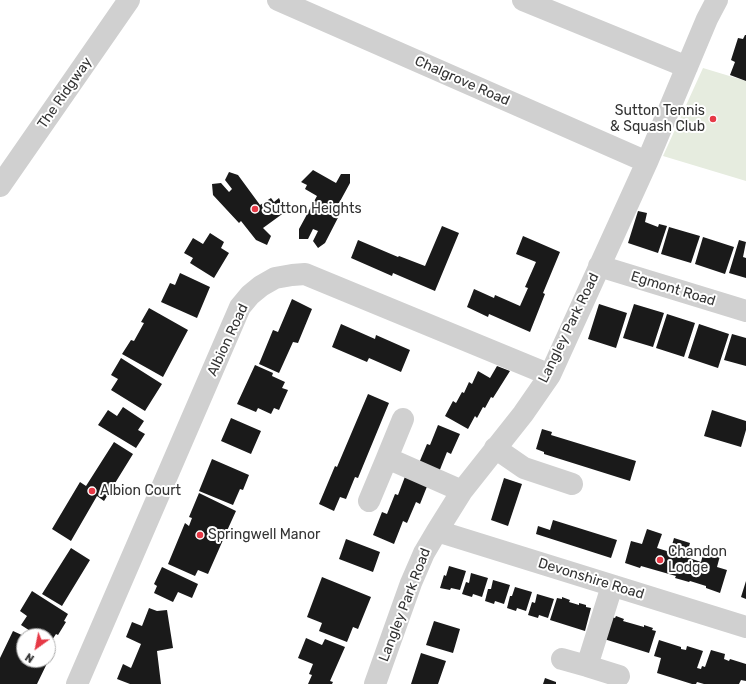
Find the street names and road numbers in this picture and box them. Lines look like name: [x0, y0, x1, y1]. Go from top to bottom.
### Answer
street label: Chalgrove Road: [412, 53, 512, 109]
street label: The Ridgway: [34, 54, 96, 132]
street label: Egmont Road: [629, 268, 717, 310]
street label: Langley Park Road: [535, 270, 603, 386]
street label: Albion Road: [204, 301, 252, 379]
street label: Langley Park Road: [376, 546, 434, 664]
street label: Devonshire Road: [536, 555, 646, 603]

